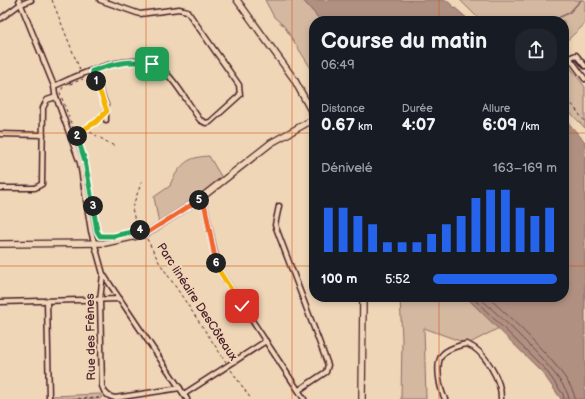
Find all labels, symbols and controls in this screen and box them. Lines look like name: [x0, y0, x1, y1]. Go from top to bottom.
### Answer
text: Course du matin: [321, 28, 487, 55]
button: share: [515, 29, 557, 71]
pin: [135, 47, 169, 81]
icon: arrive: [141, 53, 163, 75]
text: 06:49: [321, 57, 355, 73]
pin: 1: [86, 71, 106, 91]
text: 1: [94, 74, 98, 87]
text: Distance: [321, 102, 365, 115]
text: Durée: [402, 102, 433, 115]
text: Allure: [482, 102, 510, 115]
text: 0.67: [321, 115, 355, 135]
text: 4:07: [402, 115, 436, 135]
text: 6:09: [482, 115, 517, 135]
text: km: [355, 120, 373, 133]
text: /km: [517, 120, 540, 133]
pin: 2: [67, 126, 87, 146]
text: 2: [74, 129, 80, 142]
text: Dénivelé: [321, 160, 372, 176]
text: 163–169 m: [493, 160, 557, 176]
pin: 5: [189, 190, 209, 210]
text: 5: [196, 193, 202, 206]
pin: 3: [83, 196, 103, 216]
text: 3: [90, 199, 96, 212]
pin: 4: [130, 220, 150, 240]
text: 4: [137, 223, 143, 236]
street label: Parc linéaire DesCôteaux: [153, 240, 241, 364]
pin: 6: [206, 253, 226, 273]
text: 6: [213, 256, 219, 269]
text: 100 m: [321, 271, 357, 287]
text: 5:52: [385, 271, 410, 287]
pin: [225, 289, 259, 323]
street label: Rue des Frênes: [83, 293, 99, 381]
icon: check: [231, 295, 253, 317]

